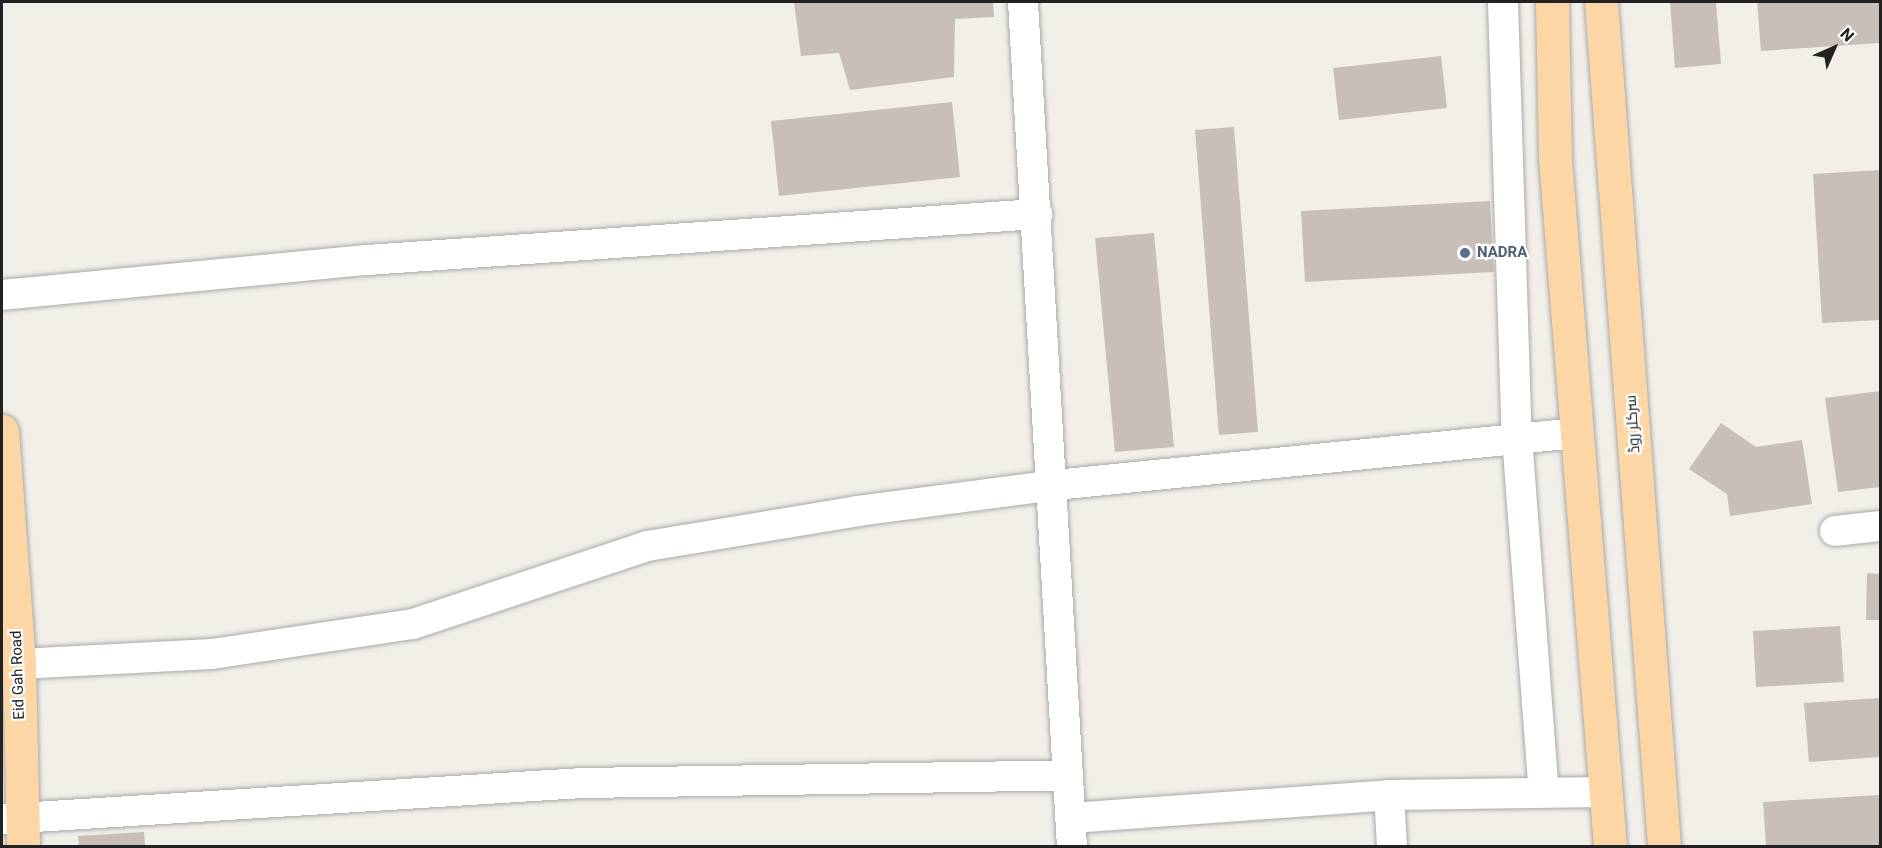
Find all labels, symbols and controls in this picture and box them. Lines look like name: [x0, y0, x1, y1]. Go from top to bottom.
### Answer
north arrow: [1804, 18, 1864, 78]
text: N: [1836, 24, 1858, 46]
place label: NADRA: [1477, 244, 1527, 262]
marker: NADRA: [1458, 246, 1472, 260]
street label: سرکلر روڈ: [1622, 394, 1644, 454]
street label: Eid Gah Road: [7, 630, 29, 720]

